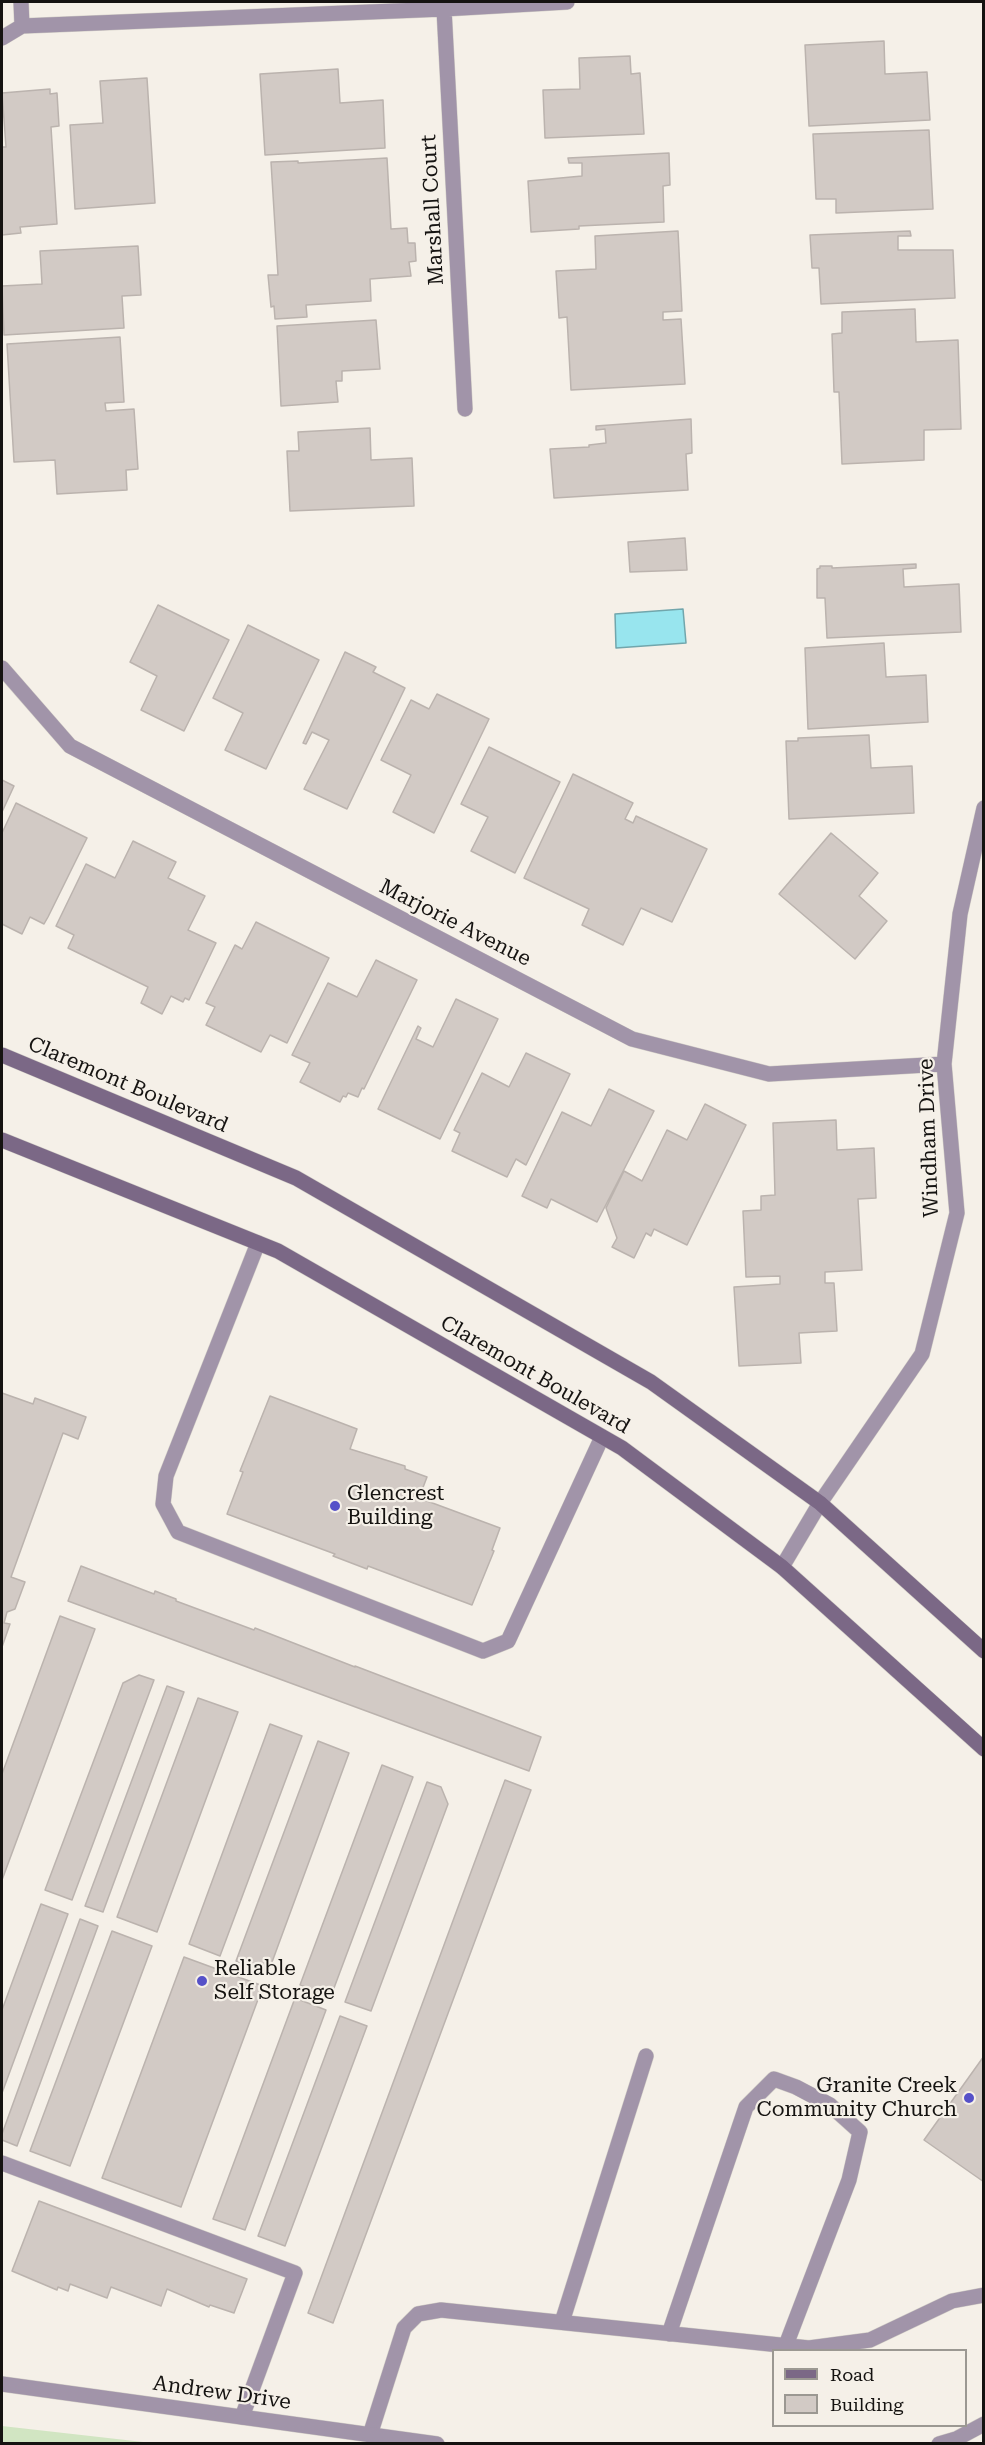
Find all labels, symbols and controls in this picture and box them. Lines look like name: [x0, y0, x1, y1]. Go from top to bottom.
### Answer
street label: Marshall Court: [416, 134, 450, 286]
street label: Marjorie Avenue: [375, 874, 535, 972]
street label: Claremont Boulevard: [24, 1031, 232, 1139]
street label: Windham Drive: [914, 1058, 944, 1218]
street label: Claremont Boulevard: [436, 1310, 634, 1440]
place label: Glencrest Building: [347, 1481, 444, 1531]
marker: Glencrest Building: [328, 1499, 342, 1513]
place label: Reliable Self Storage: [214, 1956, 335, 2006]
marker: Reliable Self Storage: [195, 1974, 209, 1988]
place label: Granite Creek Community Church: [756, 2073, 957, 2123]
marker: Granite Creek Community Church: [962, 2091, 976, 2105]
legend: [772, 2349, 967, 2427]
text: Road: [830, 2364, 874, 2385]
street label: Andrew Drive: [151, 2371, 293, 2415]
text: Building: [830, 2394, 904, 2415]

